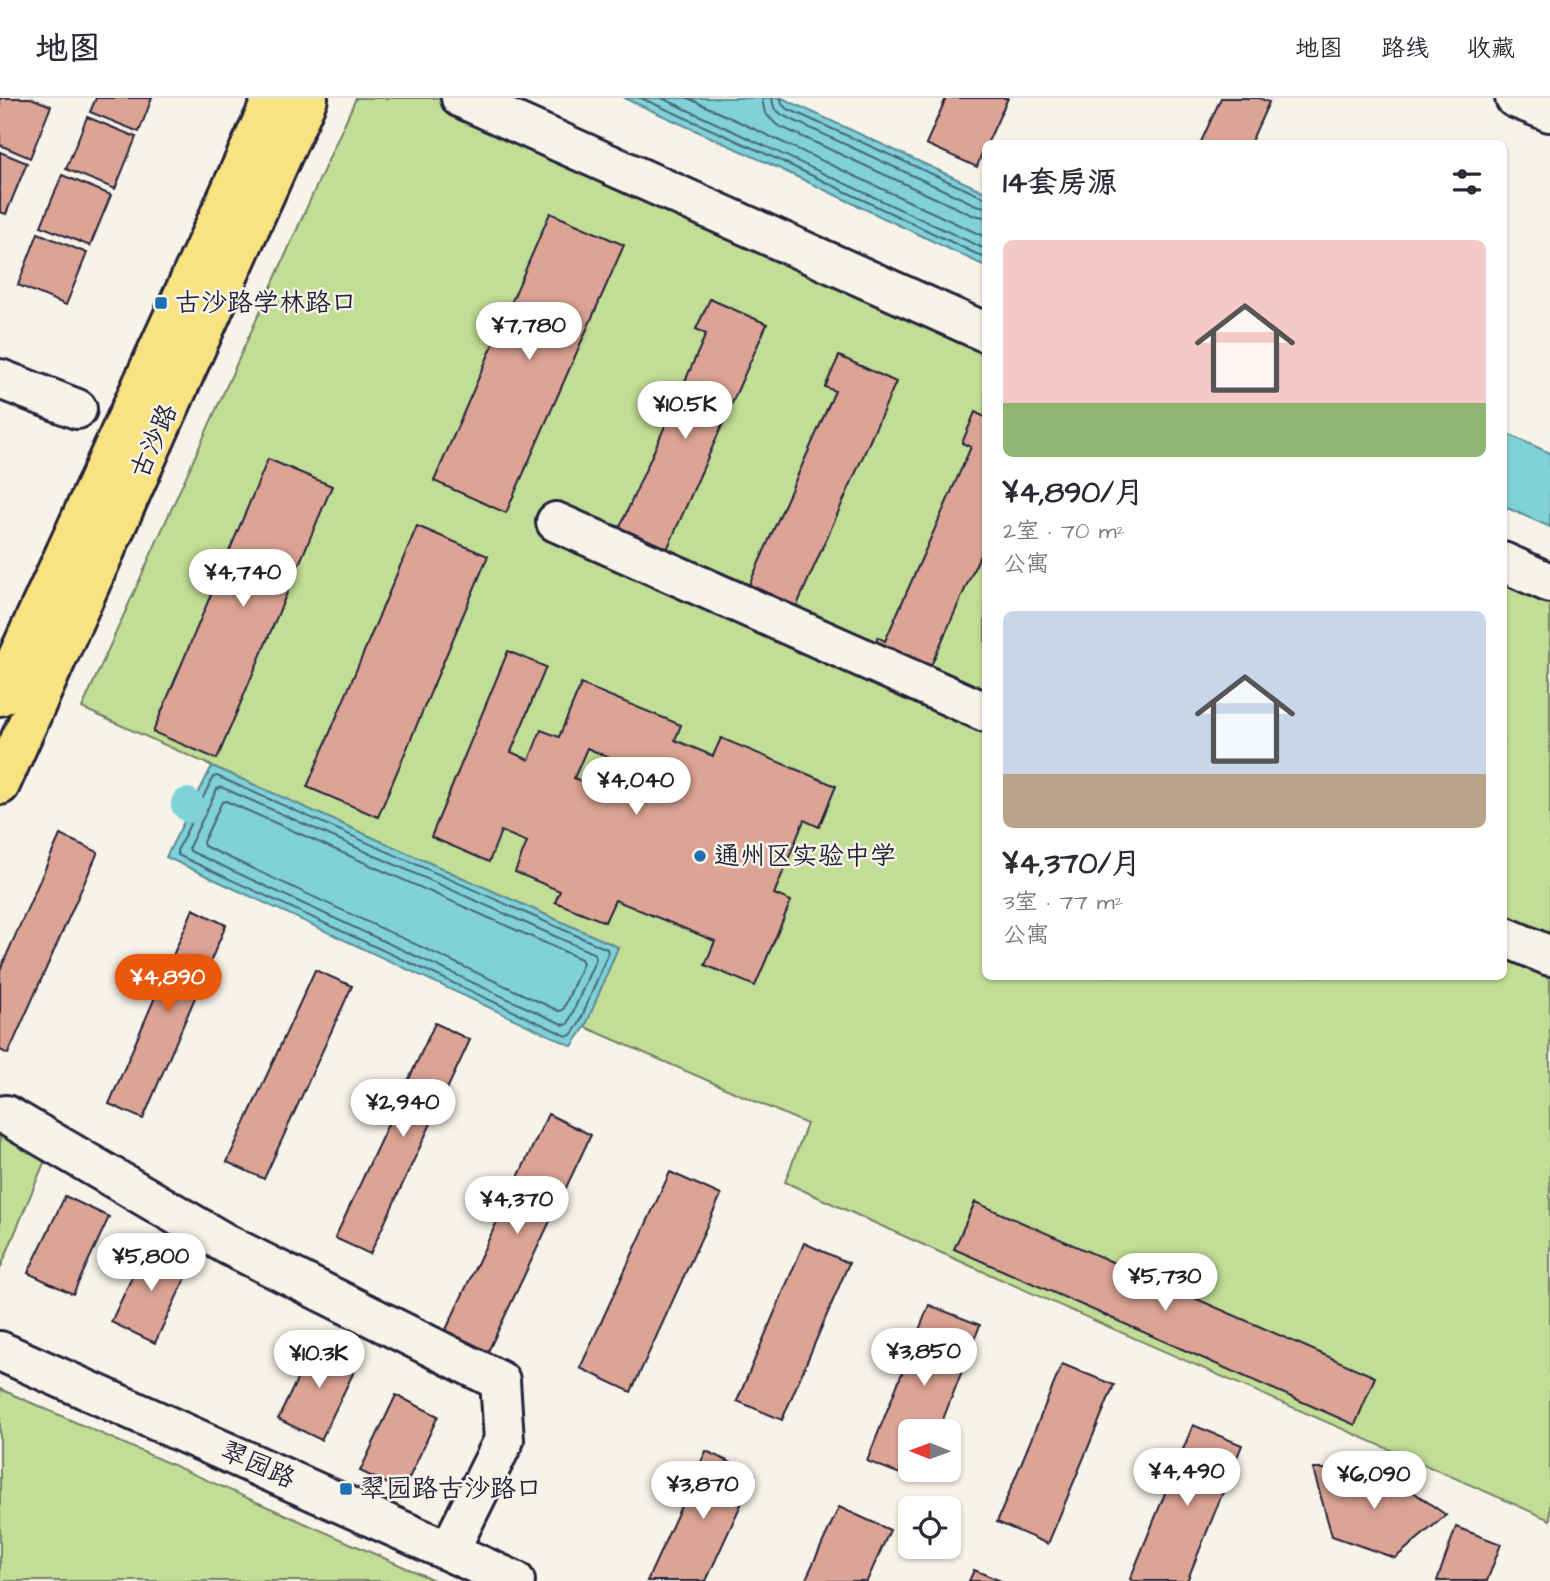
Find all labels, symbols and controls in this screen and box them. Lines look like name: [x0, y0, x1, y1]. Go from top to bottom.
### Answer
text: 地图: [35, 26, 101, 72]
text: 地图: [1295, 32, 1343, 66]
text: 路线: [1381, 32, 1429, 66]
text: 收藏: [1467, 32, 1515, 66]
text: 14套房源: [1003, 162, 1117, 204]
icon: filters: [1448, 163, 1486, 201]
place label: 古沙路学林路口: [175, 285, 357, 321]
icon: home: [1182, 285, 1308, 411]
marker: 古沙路学林路口: [153, 295, 169, 311]
pin: ¥7,780: [472, 302, 586, 362]
text: ¥7,780: [492, 309, 566, 341]
pin: ¥10.5K: [628, 382, 742, 441]
text: ¥10.5K: [653, 388, 717, 420]
street label: 古沙路: [122, 398, 186, 484]
text: ¥4,890/月: [1003, 472, 1144, 514]
text: 2室 · 70 m²: [1003, 515, 1125, 547]
text: 公寓: [1003, 548, 1049, 580]
pin: ¥4,740: [186, 550, 300, 609]
text: ¥4,740: [205, 556, 281, 588]
icon: home: [1182, 656, 1308, 782]
pin: ¥4,040: [579, 758, 693, 817]
text: ¥4,040: [598, 764, 674, 796]
place label: 通州区实验中学: [714, 838, 896, 874]
text: ¥4,370/月: [1003, 843, 1141, 885]
marker: 通州区实验中学: [692, 848, 708, 864]
text: 3室 · 77 m²: [1003, 886, 1123, 918]
text: 公寓: [1003, 919, 1049, 951]
pin: ¥4,890: [111, 954, 225, 1014]
text: ¥4,890: [131, 961, 205, 993]
pin: ¥2,940: [346, 1080, 460, 1139]
text: ¥2,940: [367, 1086, 439, 1118]
pin: ¥4,370: [460, 1176, 574, 1236]
text: ¥4,370: [481, 1183, 553, 1215]
pin: ¥5,800: [94, 1234, 208, 1293]
text: ¥5,800: [113, 1240, 189, 1272]
pin: ¥5,730: [1108, 1254, 1222, 1313]
text: ¥5,730: [1128, 1260, 1202, 1292]
pin: ¥3,850: [867, 1328, 981, 1388]
pin: ¥10.3K: [262, 1330, 376, 1390]
text: ¥3,850: [887, 1335, 961, 1367]
text: ¥10.3K: [290, 1337, 348, 1369]
north arrow: [898, 1419, 961, 1482]
map controls: [898, 1419, 961, 1559]
street label: 翠园路: [215, 1433, 301, 1497]
pin: ¥4,490: [1130, 1448, 1244, 1508]
pin: ¥6,090: [1317, 1452, 1431, 1511]
text: ¥4,490: [1149, 1455, 1225, 1487]
text: ¥6,090: [1338, 1458, 1410, 1490]
pin: ¥3,870: [646, 1462, 760, 1521]
text: ¥3,870: [667, 1468, 739, 1500]
place label: 翠园路古沙路口: [360, 1471, 542, 1507]
marker: 翠园路古沙路口: [338, 1481, 354, 1497]
button: locate: [898, 1496, 961, 1559]

